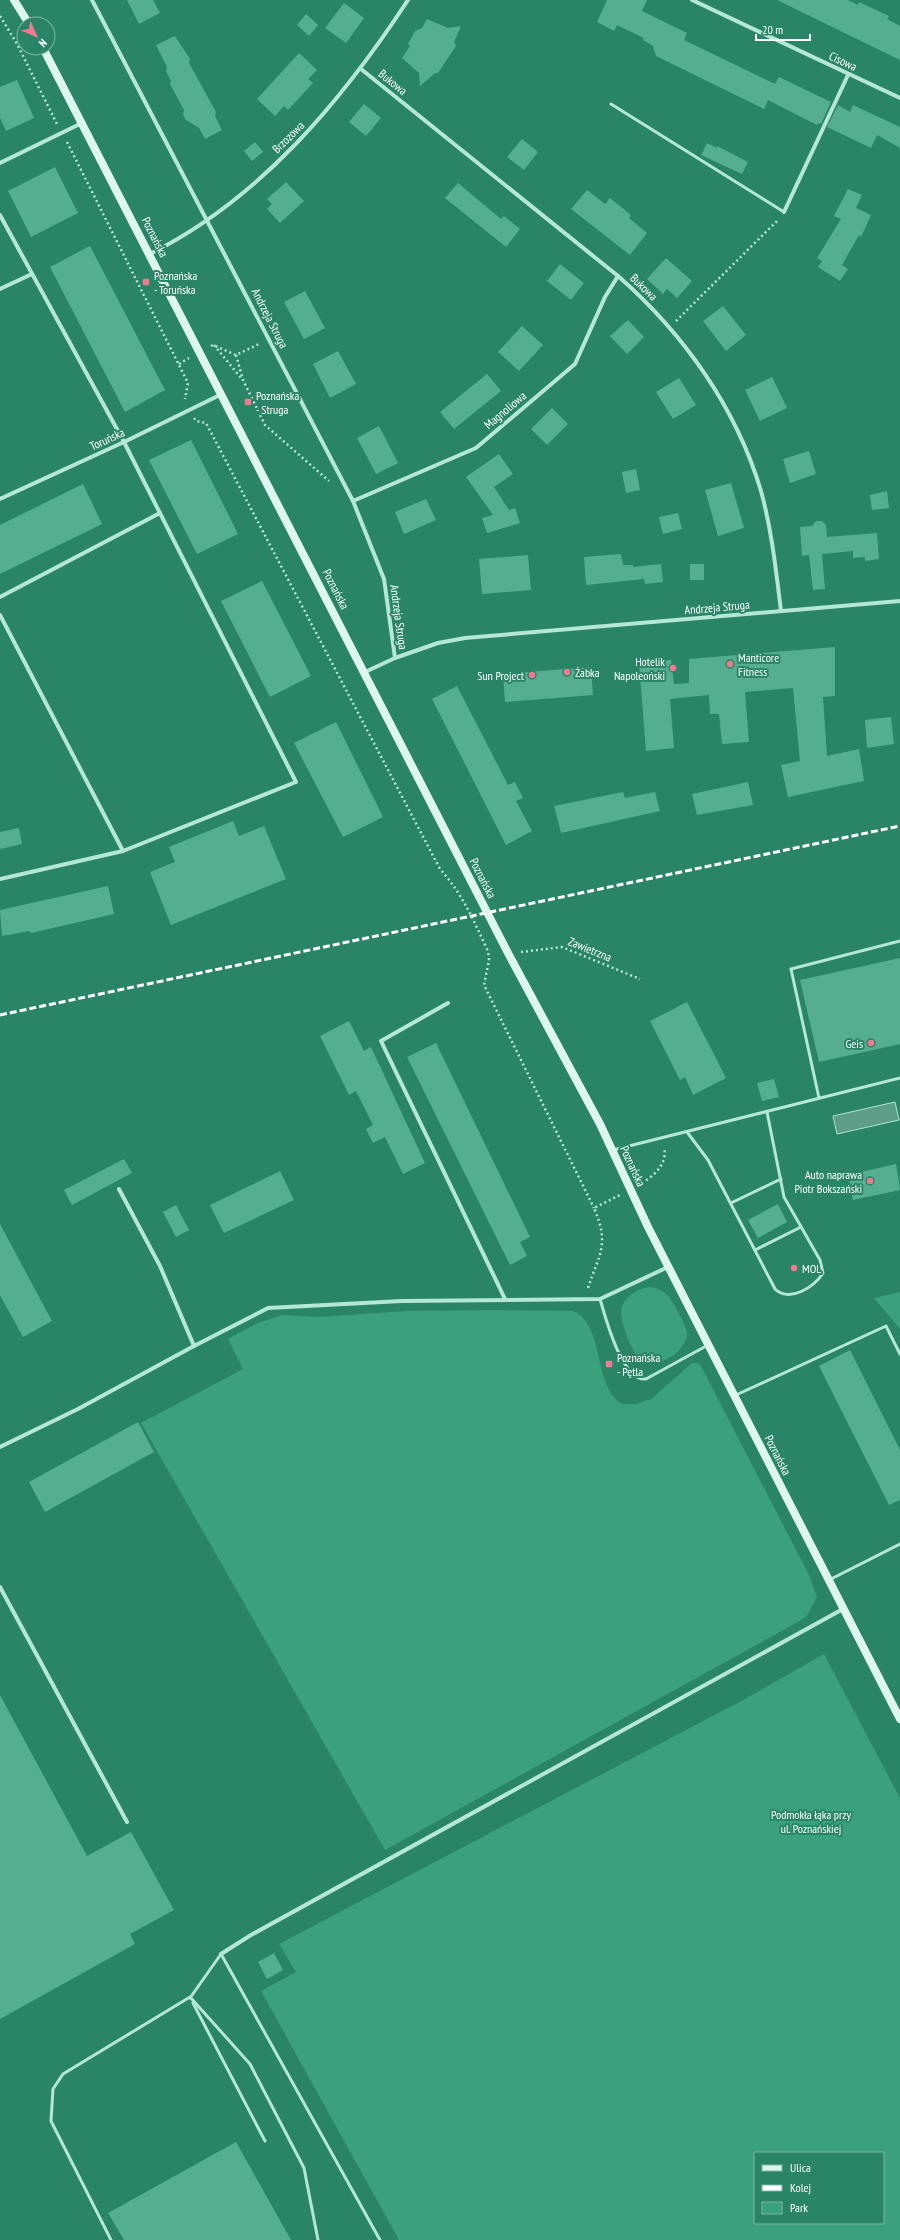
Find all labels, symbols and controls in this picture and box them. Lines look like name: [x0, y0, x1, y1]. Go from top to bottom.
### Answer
north arrow: [16, 16, 56, 56]
scale bar: [756, 16, 810, 42]
text: 20 m: [762, 22, 783, 37]
text: N: [36, 36, 50, 50]
street label: Cisowa: [827, 48, 860, 74]
street label: Bukowa: [376, 66, 410, 98]
street label: Brzozowa: [269, 118, 307, 156]
street label: Poznańska: [138, 214, 172, 260]
place label: Poznańska - Toruńska: [154, 268, 197, 297]
street label: Bukowa: [627, 270, 661, 304]
marker: Poznańska - Toruńska: [141, 277, 151, 287]
street label: Andrzeja Struga: [248, 285, 292, 351]
place label: Poznańska - Struga: [256, 388, 299, 417]
street label: Magnoliowa: [481, 388, 529, 432]
marker: Poznańska - Struga: [243, 397, 253, 407]
street label: Toruńska: [87, 424, 127, 454]
street label: Poznańska: [319, 566, 353, 612]
street label: Andrzeja Struga: [387, 584, 411, 651]
street label: Andrzeja Struga: [684, 597, 750, 617]
place label: Manticore Fitness: [738, 650, 779, 679]
place label: Hotelik Napoleoński: [614, 654, 665, 683]
marker: Manticore Fitness: [725, 659, 735, 669]
marker: Hotelik Napoleoński: [668, 663, 678, 673]
place label: Żabka: [575, 665, 600, 680]
marker: Żabka: [562, 667, 572, 677]
place label: Sun Project: [477, 668, 525, 683]
marker: Sun Project: [527, 670, 537, 680]
street label: Poznańska: [466, 855, 500, 901]
street label: Zawietrzna: [566, 934, 614, 965]
place label: Geis: [845, 1036, 863, 1051]
marker: Geis: [866, 1038, 876, 1048]
street label: Poznańska: [617, 1143, 649, 1189]
place label: Auto naprawa Piotr Bokszański: [794, 1167, 862, 1196]
marker: Auto naprawa Piotr Bokszański: [865, 1176, 875, 1186]
place label: MOL: [802, 1261, 821, 1276]
marker: MOL: [789, 1263, 799, 1273]
place label: Poznańska - Pętla: [617, 1350, 660, 1379]
marker: Poznańska - Pętla: [604, 1359, 614, 1369]
street label: Poznańska: [761, 1432, 795, 1478]
park label: Podmokła łąka przy ul. Poznańskiej: [771, 1807, 852, 1836]
legend: [754, 2152, 884, 2224]
text: Ulica: [790, 2160, 811, 2175]
text: Kolej: [790, 2180, 811, 2195]
text: Park: [790, 2200, 808, 2215]

